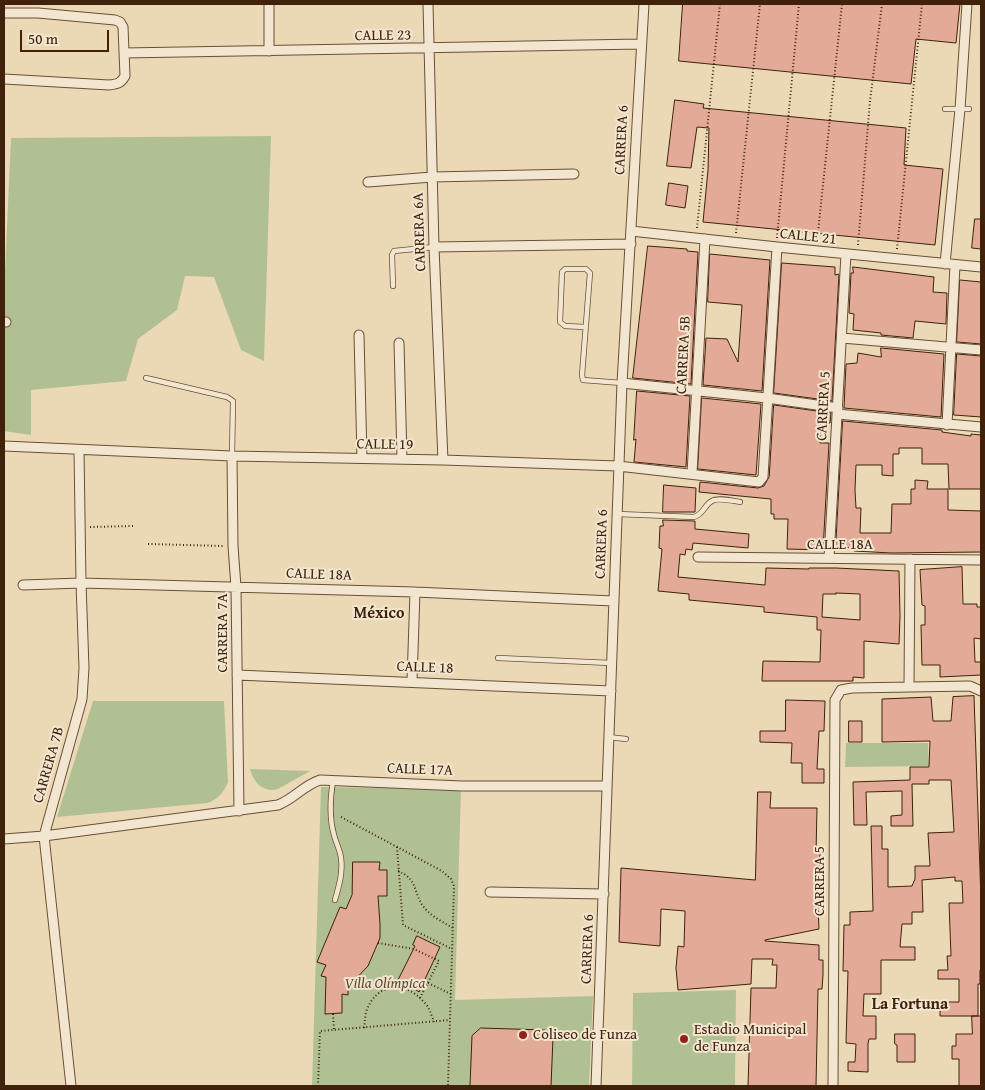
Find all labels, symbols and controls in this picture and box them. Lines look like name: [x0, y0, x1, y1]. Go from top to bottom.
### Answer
scale bar: [22, 20, 111, 52]
street label: CALLE 23: [354, 27, 412, 45]
text: 50 m: [28, 28, 58, 49]
street label: CARRERA 6: [611, 105, 633, 175]
street label: CARRERA 6A: [410, 192, 430, 272]
street label: CALLE 21: [779, 225, 837, 249]
street label: CARRERA 5B: [673, 315, 695, 395]
street label: CARRERA 5: [813, 371, 835, 441]
street label: CALLE 19: [356, 436, 414, 454]
street label: CARRERA 6: [592, 509, 612, 579]
street label: CALLE 18A: [807, 536, 873, 554]
street label: CALLE 18A: [286, 565, 352, 585]
street label: CARRERA 7A: [214, 593, 232, 673]
district label: México: [354, 604, 404, 624]
street label: CALLE 18: [396, 658, 454, 678]
street label: CARRERA 7B: [30, 725, 68, 805]
street label: CALLE 17A: [387, 760, 453, 780]
street label: CARRERA 5: [811, 846, 829, 916]
street label: CARRERA 6: [578, 914, 598, 984]
park label: Villa Olímpica: [345, 975, 425, 993]
district label: La Fortuna: [872, 995, 948, 1015]
place label: Estadio Municipal de Funza: [694, 1021, 806, 1056]
place label: Coliseo de Funza: [533, 1026, 637, 1044]
marker: Coliseo de Funza: [517, 1029, 529, 1041]
marker: Estadio Municipal de Funza: [678, 1033, 690, 1045]

